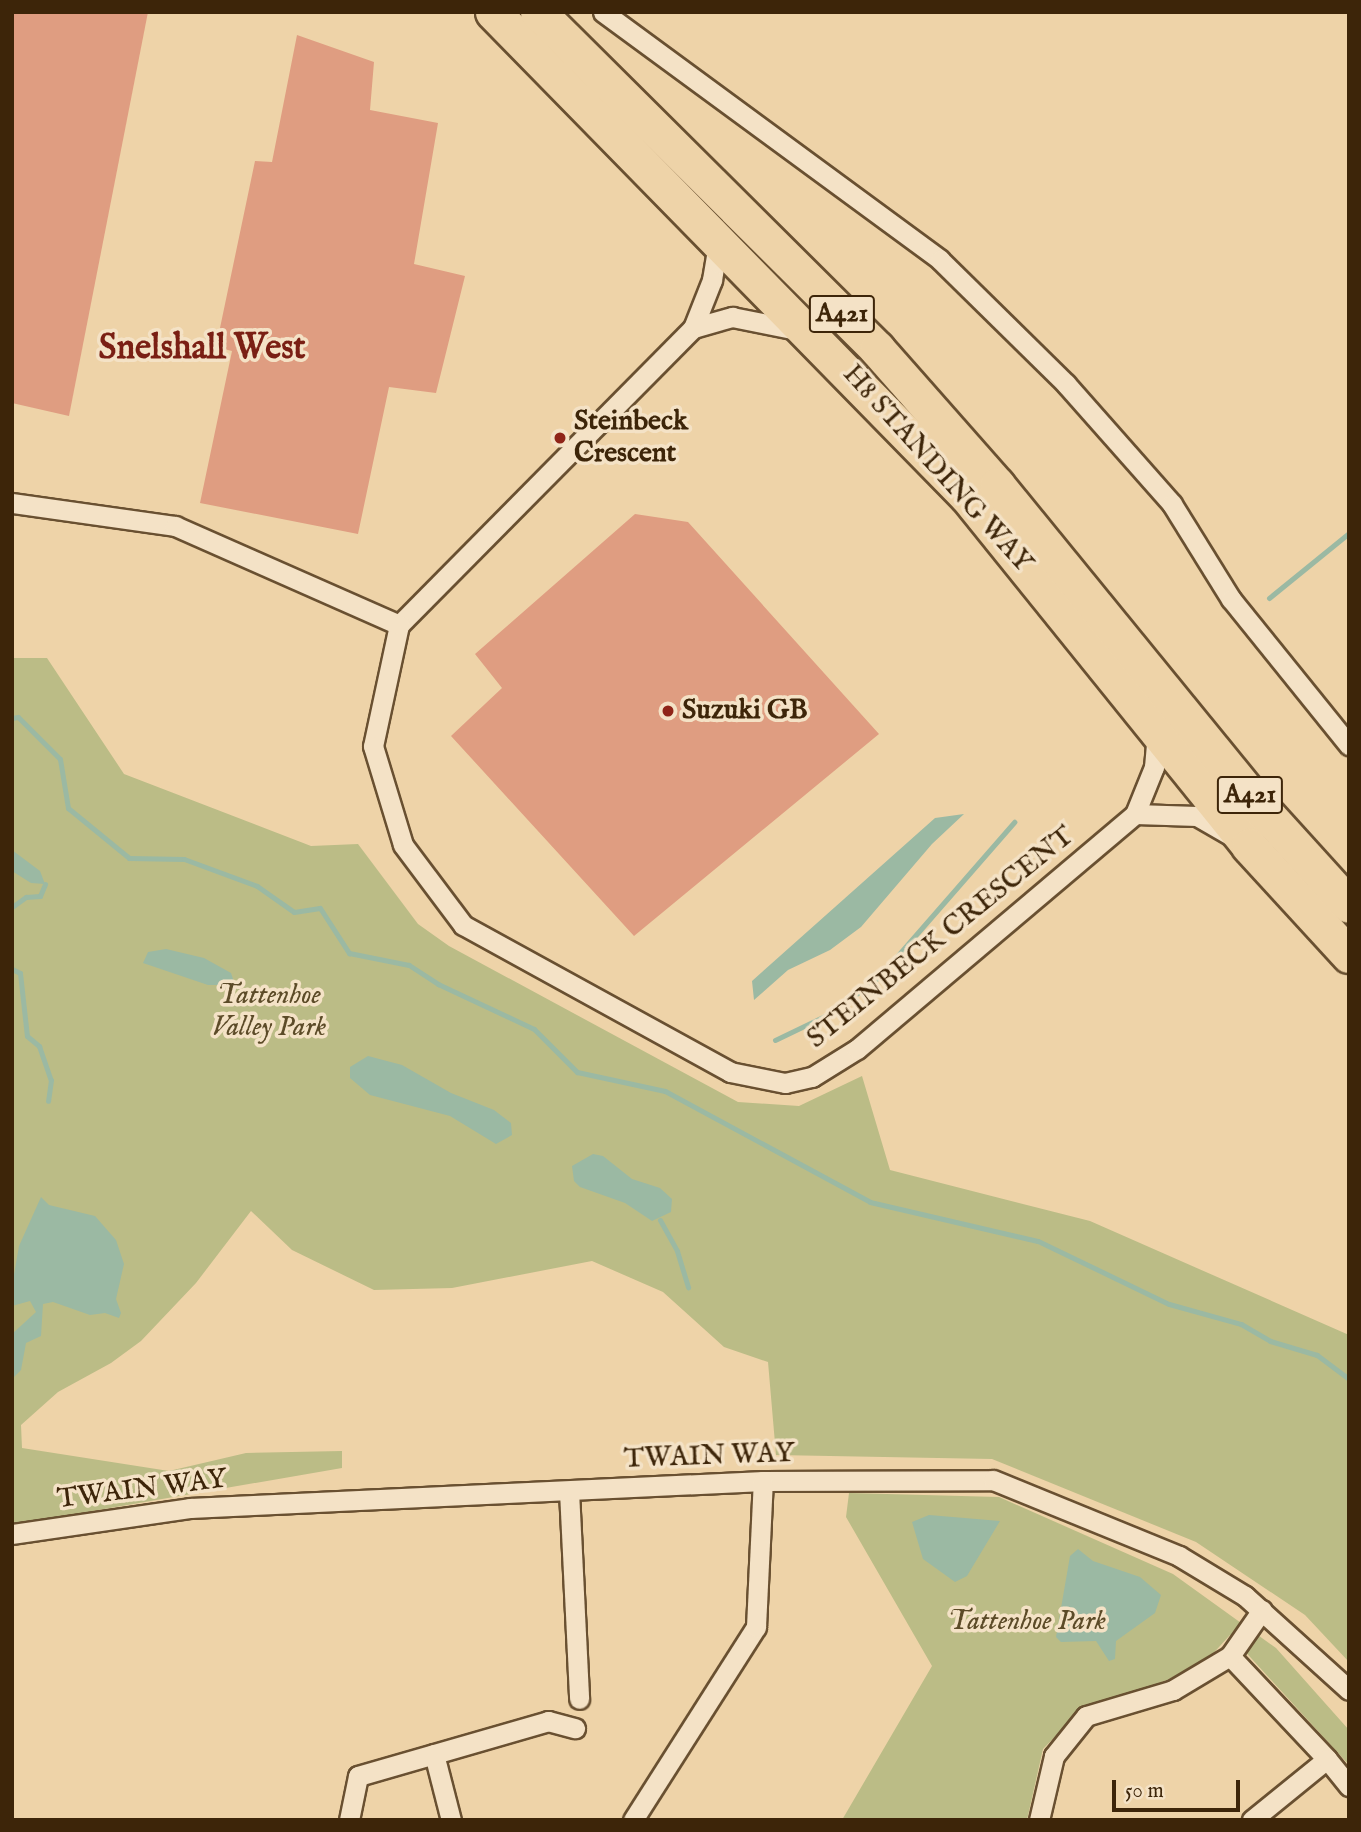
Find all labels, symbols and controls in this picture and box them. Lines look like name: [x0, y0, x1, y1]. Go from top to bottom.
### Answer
road number: A421: [809, 292, 875, 336]
district label: Snelshall West: [98, 328, 306, 370]
street label: H8 STANDING WAY: [835, 358, 1039, 580]
place label: Steinbeck Crescent: [574, 405, 688, 471]
marker: Steinbeck Crescent: [552, 430, 568, 446]
place label: Suzuki GB: [682, 694, 808, 728]
marker: Suzuki GB: [660, 703, 676, 719]
road number: A421: [1217, 772, 1283, 818]
street label: STEINBECK CRESCENT: [801, 820, 1081, 1056]
park label: Tattenhoe Valley Park: [212, 979, 326, 1045]
street label: TWAIN WAY: [623, 1437, 795, 1477]
street label: TWAIN WAY: [55, 1463, 229, 1517]
park label: Tattenhoe Park: [948, 1605, 1106, 1639]
scale bar: [1116, 1766, 1244, 1810]
text: 50 m: [1125, 1778, 1164, 1805]

